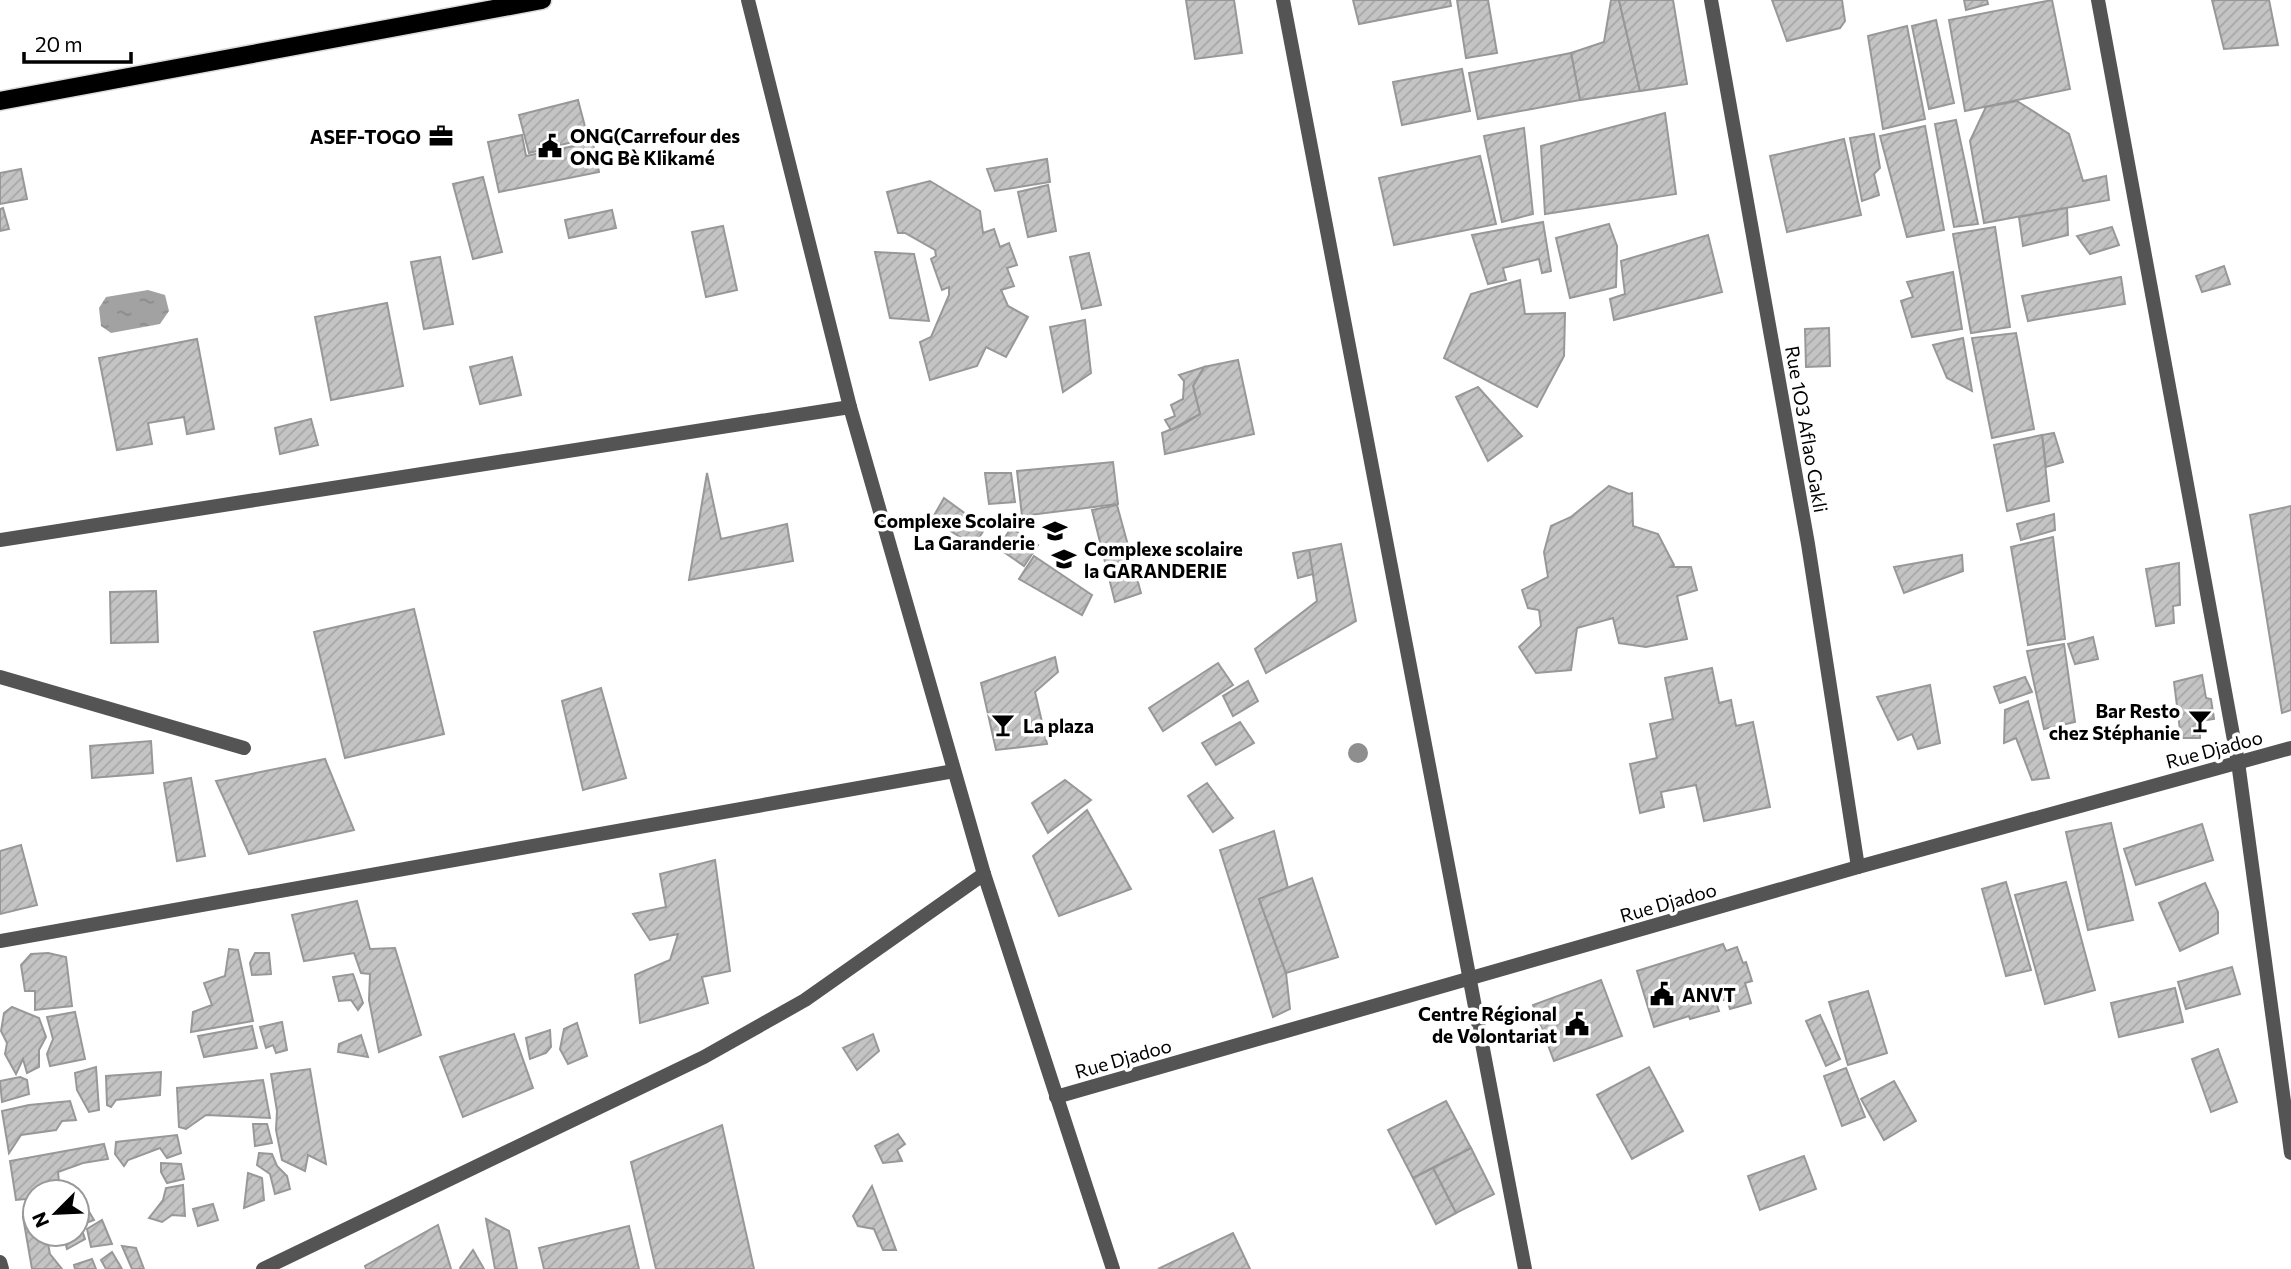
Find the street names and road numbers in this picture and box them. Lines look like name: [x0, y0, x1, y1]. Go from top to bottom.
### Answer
street label: Rue 1O3 Aflao Gakli: [1781, 344, 1833, 514]
street label: Rue Djadoo: [2163, 725, 2265, 773]
street label: Rue Djadoo: [1617, 877, 1719, 927]
street label: Rue Djadoo: [1072, 1033, 1174, 1083]

